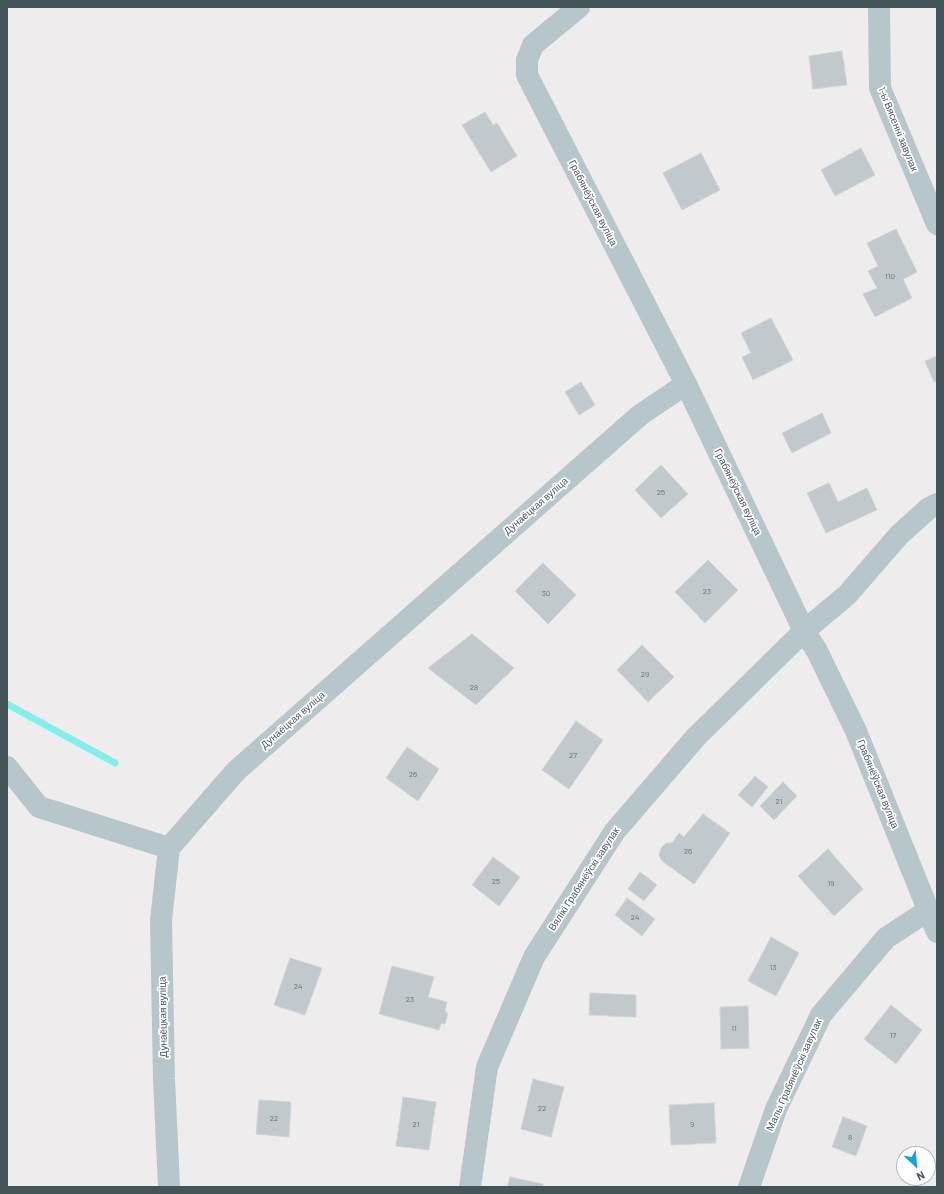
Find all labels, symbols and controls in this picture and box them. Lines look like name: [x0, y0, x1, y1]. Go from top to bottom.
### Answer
street label: 1-ы Вясенні завулак: [876, 85, 920, 173]
street label: Грабянёўская вуліца: [566, 158, 620, 248]
house number: 110: [885, 271, 895, 281]
street label: Грабянёўская вуліца: [712, 447, 764, 537]
street label: Дунаёцкая вуліца: [501, 475, 571, 537]
house number: 25: [657, 487, 665, 497]
house number: 23: [703, 586, 711, 596]
house number: 30: [542, 588, 550, 598]
house number: 29: [641, 669, 649, 679]
house number: 28: [470, 682, 478, 692]
street label: Дунаёцкая вуліца: [258, 689, 328, 751]
street label: Грабянёўская вуліца: [855, 738, 901, 830]
house number: 27: [569, 750, 577, 760]
house number: 26: [409, 769, 417, 779]
house number: 21: [776, 796, 782, 806]
street label: Вялікі Грабянёўскі завулак: [546, 825, 622, 933]
house number: 26: [684, 846, 692, 856]
house number: 25: [492, 876, 500, 886]
house number: 19: [828, 878, 834, 888]
house number: 24: [631, 912, 639, 922]
house number: 13: [770, 962, 776, 972]
street label: Дунаёцкая вуліца: [156, 976, 170, 1058]
house number: 24: [294, 981, 302, 991]
house number: 23: [406, 994, 414, 1004]
street label: Малы Грабянёўскі завулак: [764, 1017, 824, 1133]
house number: 11: [731, 1023, 737, 1033]
house number: 17: [890, 1030, 896, 1040]
house number: 22: [538, 1103, 546, 1113]
house number: 22: [270, 1113, 278, 1123]
house number: 21: [413, 1119, 419, 1129]
house number: 9: [690, 1119, 694, 1129]
house number: 8: [848, 1132, 852, 1142]
north arrow: [896, 1146, 936, 1186]
text: N: [915, 1169, 927, 1184]

